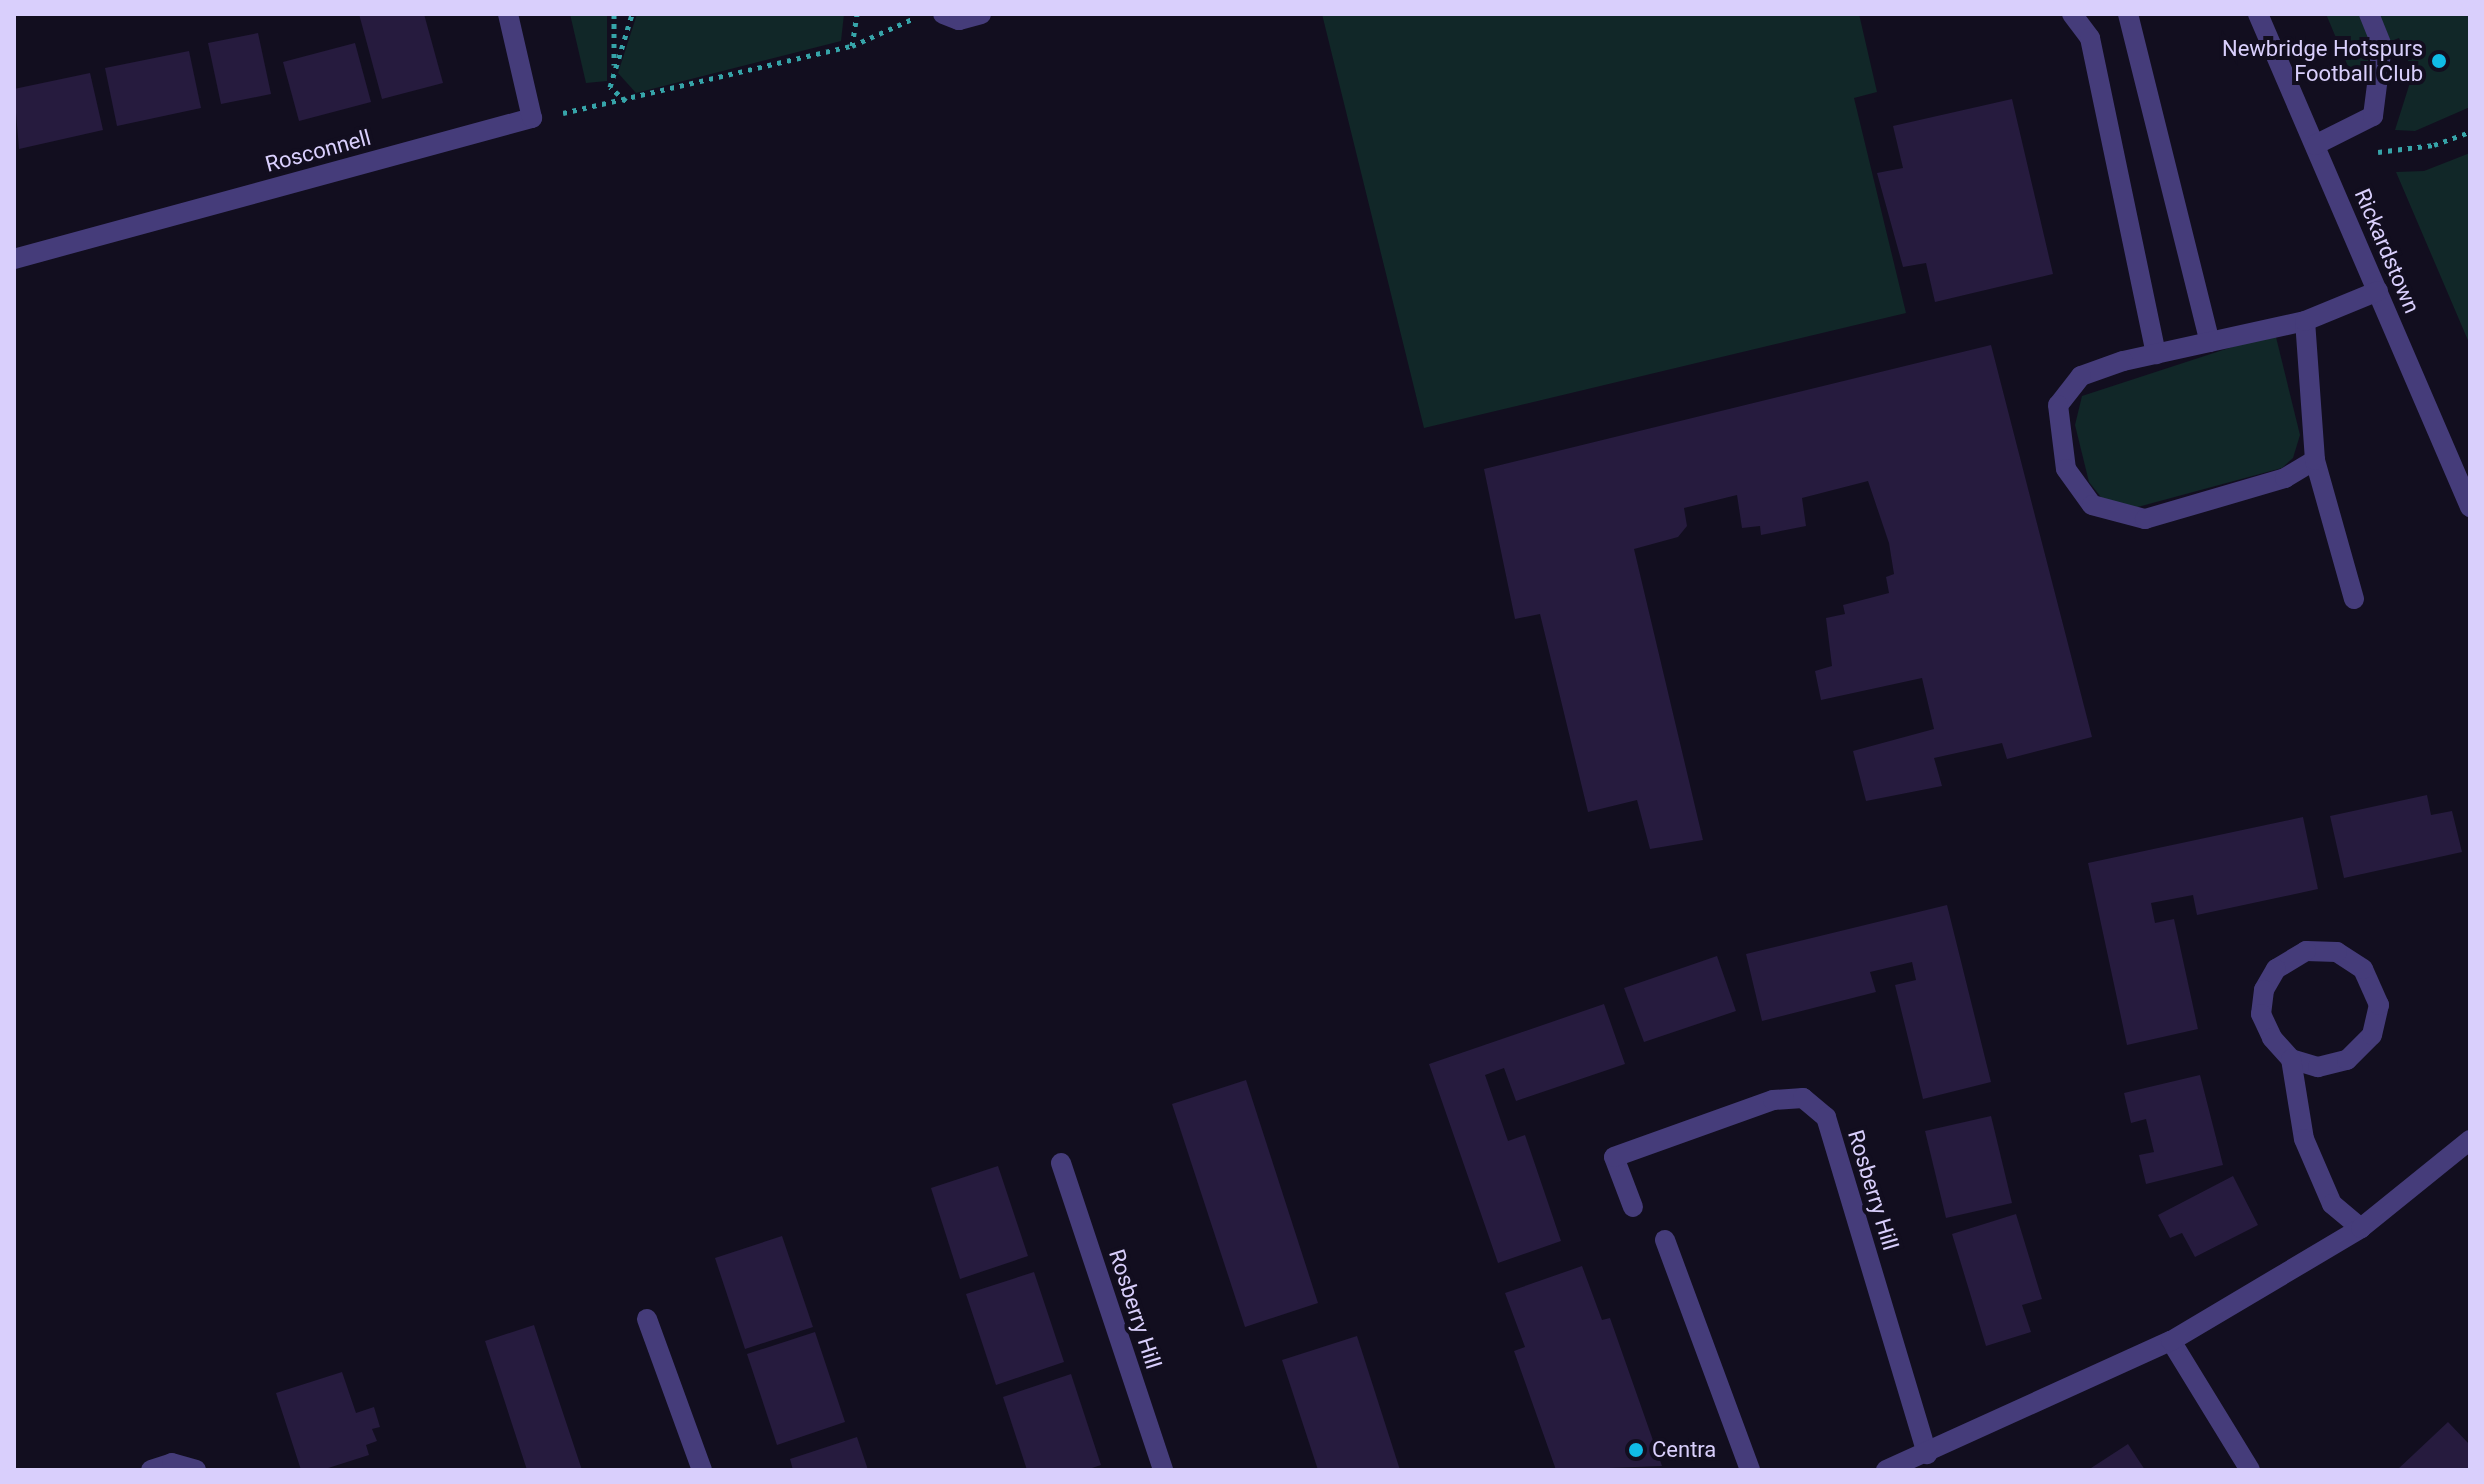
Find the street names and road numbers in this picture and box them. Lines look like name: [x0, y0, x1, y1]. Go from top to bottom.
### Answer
street label: Rosconnell: [262, 124, 374, 178]
street label: Rickardstown: [2349, 185, 2425, 317]
street label: Rosberry Hill: [1842, 1127, 1904, 1253]
street label: Rosberry Hill: [1103, 1246, 1167, 1372]

